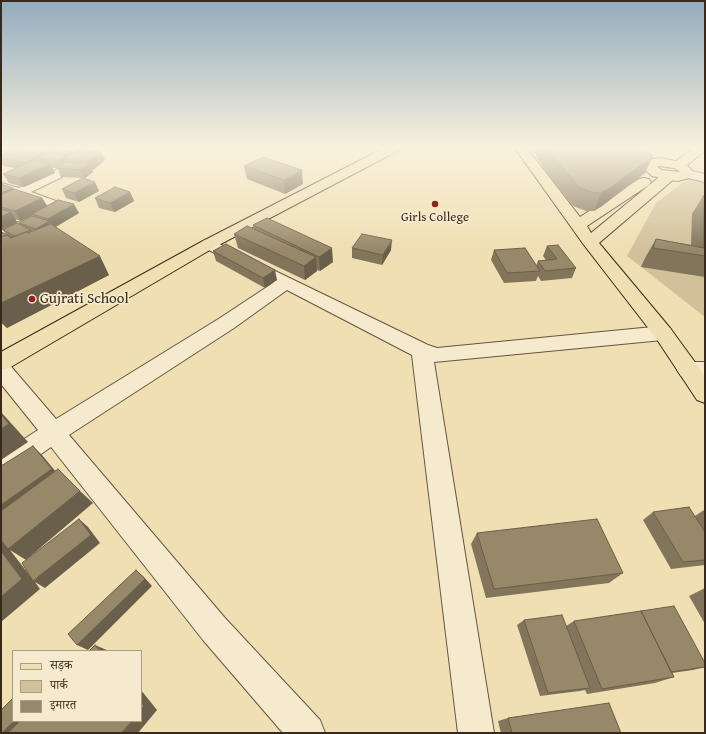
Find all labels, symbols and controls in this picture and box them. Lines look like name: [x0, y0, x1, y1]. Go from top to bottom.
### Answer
marker: Girls College: [430, 199, 440, 209]
place label: Girls College: [401, 210, 469, 226]
place label: Gujrati School: [40, 290, 129, 308]
marker: Gujrati School: [27, 294, 37, 304]
legend: [12, 650, 142, 722]
text: सड़क: [50, 656, 73, 673]
text: पार्क: [50, 676, 68, 693]
text: इमारत: [50, 696, 76, 713]

